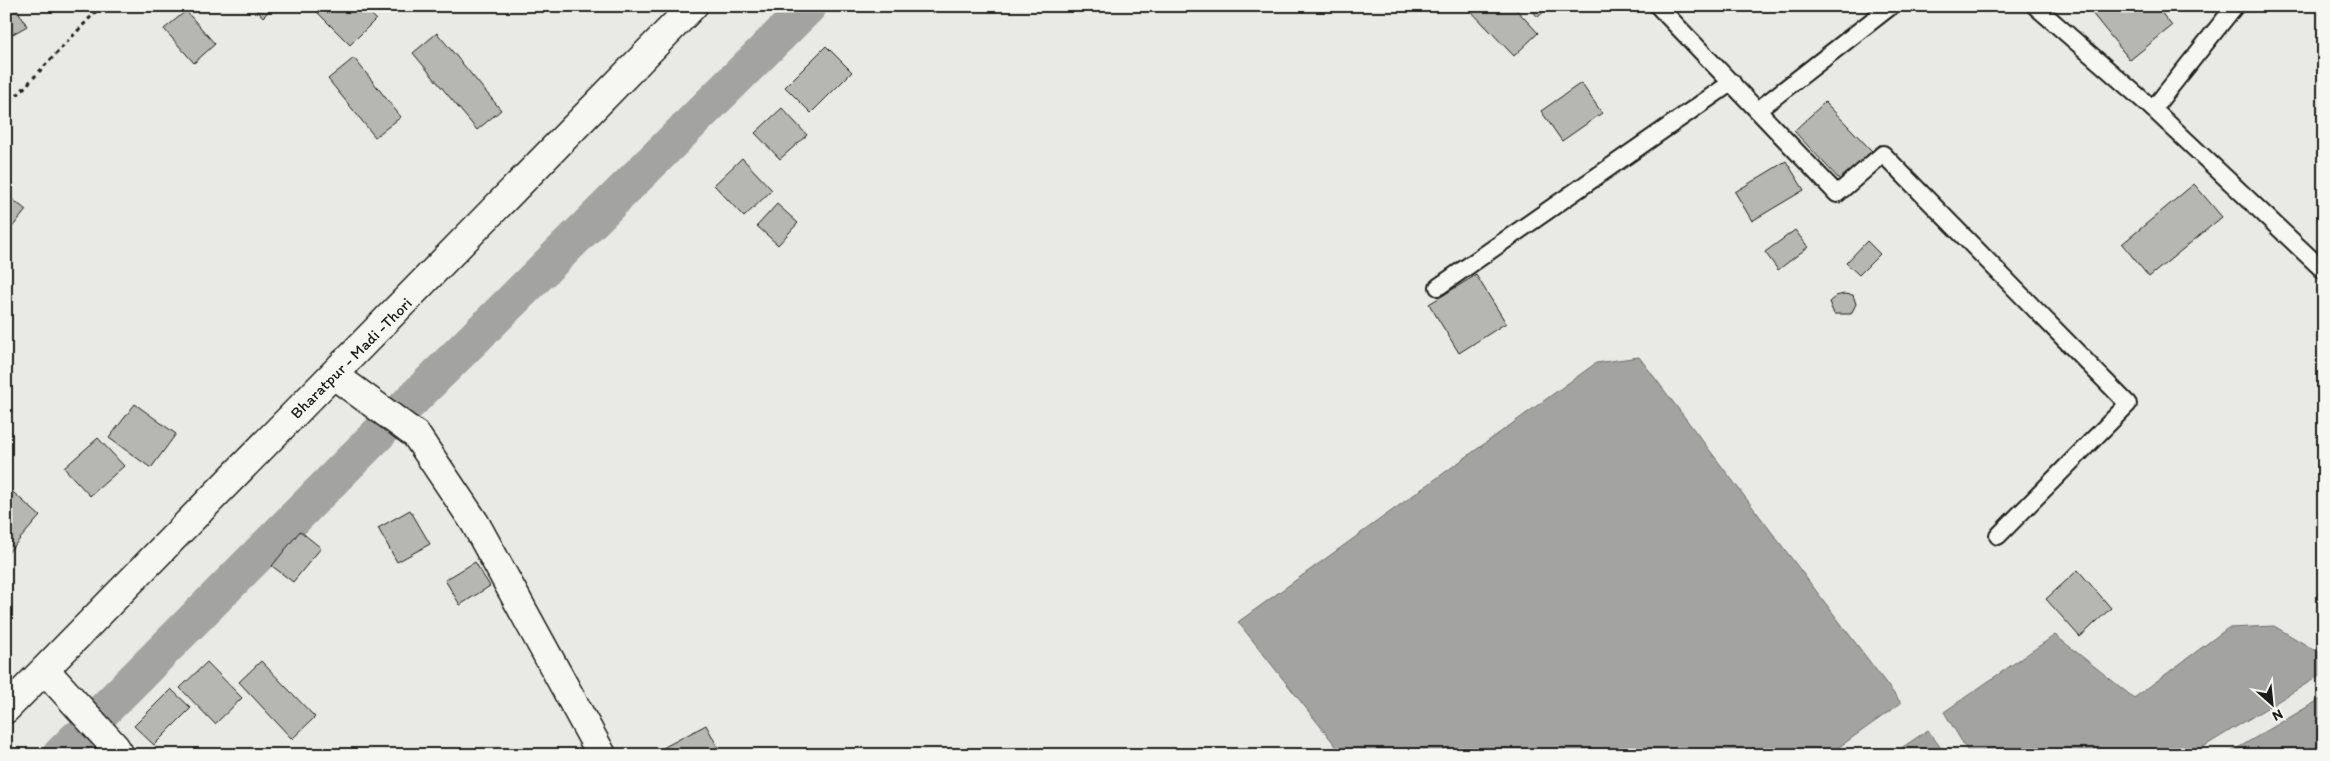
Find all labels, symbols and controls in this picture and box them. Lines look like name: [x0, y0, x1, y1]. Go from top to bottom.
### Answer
street label: Bharatpur - Madi -Thori: [286, 293, 416, 423]
north arrow: [2248, 678, 2298, 728]
text: N: [2270, 705, 2286, 725]

